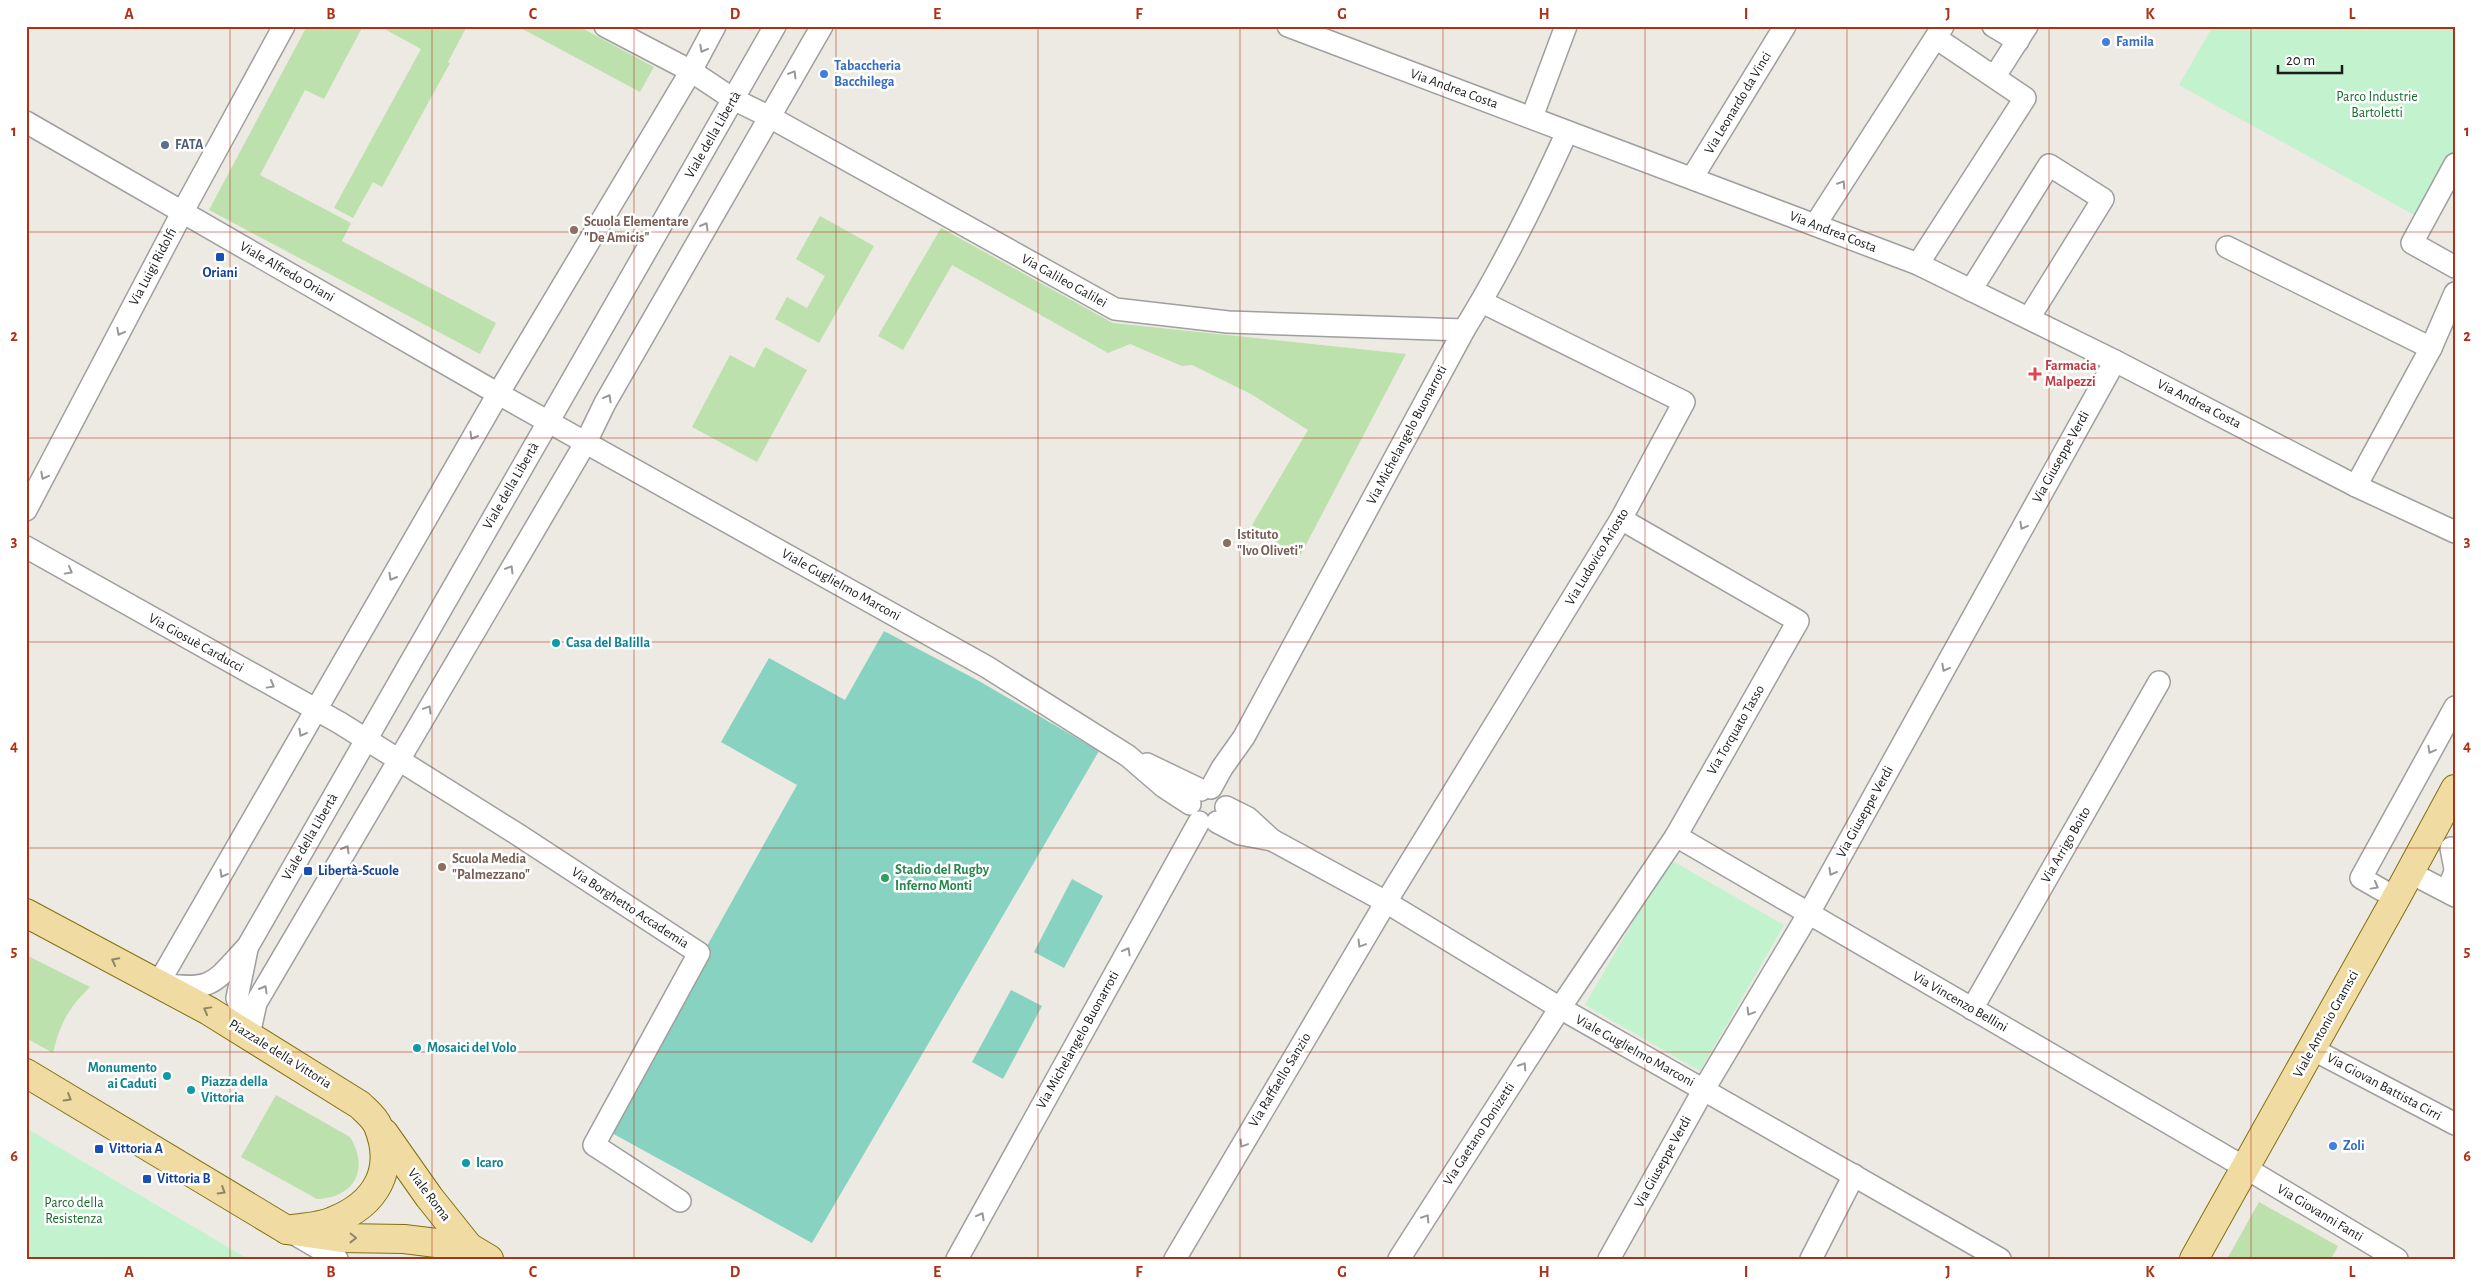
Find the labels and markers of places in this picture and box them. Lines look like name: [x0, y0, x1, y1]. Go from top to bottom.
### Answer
place label: Famila: [2116, 35, 2154, 49]
marker: Famila: [2100, 36, 2112, 48]
place label: Tabaccheria Bacchilega: [834, 59, 901, 89]
marker: Tabaccheria Bacchilega: [818, 68, 830, 80]
place label: FATA: [175, 138, 204, 152]
marker: FATA: [159, 139, 171, 151]
place label: Scuola Elementare "De Amicis": [584, 215, 689, 245]
marker: Scuola Elementare "De Amicis": [568, 224, 580, 236]
marker: Oriani: [214, 251, 226, 263]
place label: Oriani: [202, 266, 238, 280]
place label: Farmacia Malpezzi: [2045, 359, 2097, 389]
marker: Farmacia Malpezzi: [2029, 368, 2041, 380]
place label: Istituto "Ivo Oliveti": [1237, 528, 1303, 558]
marker: Istituto "Ivo Oliveti": [1221, 537, 1233, 549]
place label: Casa del Balilla: [566, 636, 650, 650]
marker: Casa del Balilla: [550, 637, 562, 649]
place label: Scuola Media "Palmezzano": [452, 852, 530, 882]
marker: Scuola Media "Palmezzano": [436, 861, 448, 873]
place label: Stadio del Rugby Inferno Monti: [895, 863, 990, 893]
place label: Libertà-Scuole: [318, 864, 399, 878]
marker: Libertà-Scuole: [302, 865, 314, 877]
marker: Stadio del Rugby Inferno Monti: [879, 872, 891, 884]
place label: Mosaici del Volo: [427, 1041, 517, 1055]
marker: Mosaici del Volo: [411, 1042, 423, 1054]
place label: Monumento ai Caduti: [88, 1061, 157, 1091]
marker: Monumento ai Caduti: [161, 1070, 173, 1082]
place label: Piazza della Vittoria: [201, 1075, 268, 1105]
marker: Piazza della Vittoria: [185, 1084, 197, 1096]
place label: Zoli: [2343, 1139, 2365, 1153]
marker: Zoli: [2327, 1140, 2339, 1152]
place label: Vittoria A: [109, 1142, 163, 1156]
marker: Vittoria A: [93, 1143, 105, 1155]
place label: Icaro: [476, 1156, 504, 1170]
marker: Icaro: [460, 1157, 472, 1169]
place label: Vittoria B: [157, 1172, 211, 1186]
marker: Vittoria B: [141, 1173, 153, 1185]

